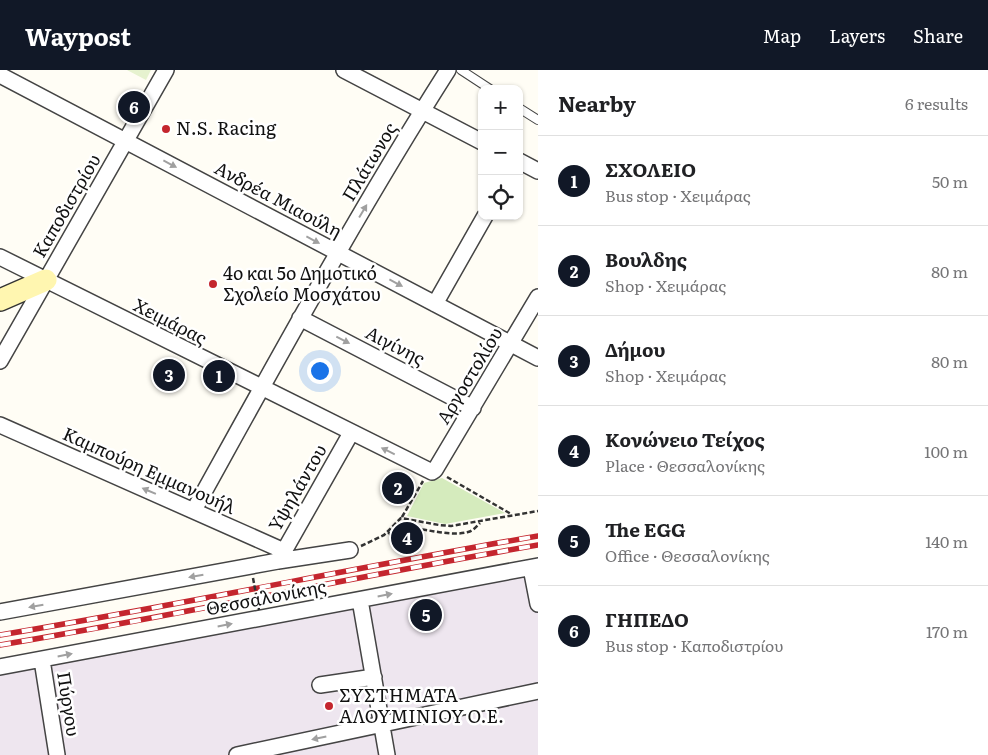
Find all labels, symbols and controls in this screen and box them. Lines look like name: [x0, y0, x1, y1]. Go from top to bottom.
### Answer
text: Waypost: [25, 18, 131, 53]
text: Map: [763, 22, 801, 49]
text: Layers: [829, 22, 885, 49]
text: Share: [913, 22, 963, 49]
map controls: [478, 85, 523, 220]
button: +: [478, 85, 523, 130]
text: Nearby: [558, 87, 636, 118]
pin: 6: [118, 88, 150, 126]
text: 6 results: [905, 91, 968, 115]
place label: N.S. Racing: [176, 114, 277, 141]
street label: Πλάτωνος: [335, 117, 403, 206]
marker: N.S. Racing: [160, 123, 172, 135]
button: −: [478, 130, 523, 175]
street label: Καποδιστρίου: [25, 148, 106, 262]
street label: Ανδρέα Μιαούλη: [210, 154, 347, 244]
text: ΣΧΟΛΕΙΟ: [605, 155, 696, 183]
one-way arrow: [162, 160, 177, 168]
text: 1: [571, 169, 577, 193]
text: 50 m: [932, 169, 968, 193]
button: locate: [478, 175, 523, 220]
text: Bus stop · Χειμάρας: [605, 183, 751, 207]
one-way arrow: [358, 204, 367, 217]
one-way arrow: [307, 235, 320, 244]
text: Βουλδης: [605, 245, 687, 273]
place label: 4ο και 5ο Δημοτικό Σχολείο Μοσχάτου: [223, 259, 381, 307]
text: 2: [570, 259, 578, 283]
text: 80 m: [931, 259, 968, 283]
text: Shop · Χειμάρας: [605, 273, 726, 297]
marker: 4ο και 5ο Δημοτικό Σχολείο Μοσχάτου: [207, 278, 219, 290]
one-way arrow: [389, 279, 404, 287]
street label: Χειμάρας: [129, 291, 212, 351]
street label: Αιγίνης: [361, 318, 430, 371]
street label: Αργοστολίου: [429, 322, 508, 429]
text: Δήμου: [605, 335, 665, 363]
one-way arrow: [336, 336, 350, 344]
text: 3: [570, 349, 578, 373]
text: 80 m: [931, 349, 968, 373]
pin: 3: [153, 356, 185, 394]
pin: 1: [203, 357, 235, 395]
your location: [307, 358, 333, 384]
text: Shop · Χειμάρας: [605, 363, 726, 387]
street label: Καμπούρη Εμμανουήλ: [59, 419, 241, 520]
text: Κονώνειο Τείχος: [605, 425, 765, 453]
street label: Υψηλάντου: [261, 439, 332, 536]
text: 4: [569, 439, 579, 463]
text: 100 m: [924, 439, 968, 463]
one-way arrow: [381, 447, 395, 455]
text: Place · Θεσσαλονίκης: [605, 453, 765, 477]
pin: 2: [382, 469, 414, 507]
one-way arrow: [142, 487, 156, 495]
text: The EGG: [605, 515, 686, 543]
pin: 4: [391, 519, 423, 557]
text: 5: [570, 529, 578, 553]
text: 140 m: [925, 529, 968, 553]
text: Office · Θεσσαλονίκης: [605, 543, 770, 567]
street label: Θεσσαλονίκης: [203, 572, 328, 621]
one-way arrow: [187, 573, 203, 581]
one-way arrow: [377, 591, 393, 599]
pin: 5: [410, 596, 442, 634]
one-way arrow: [27, 602, 43, 610]
text: ΓΗΠΕΔΟ: [605, 605, 689, 633]
text: 6: [569, 619, 579, 643]
text: 170 m: [926, 619, 968, 643]
one-way arrow: [217, 621, 233, 629]
text: Bus stop · Καποδιστρίου: [605, 633, 783, 657]
one-way arrow: [58, 651, 74, 659]
street label: Πύργου: [51, 669, 88, 738]
place label: ΣΥΣΤΗΜΑΤΑ ΑΛΟΥΜΙΝΙΟΥ Ο.Ε.: [339, 681, 504, 729]
marker: ΣΥΣΤΗΜΑΤΑ ΑΛΟΥΜΙΝΙΟΥ Ο.Ε.: [323, 700, 335, 712]
one-way arrow: [311, 734, 327, 742]

